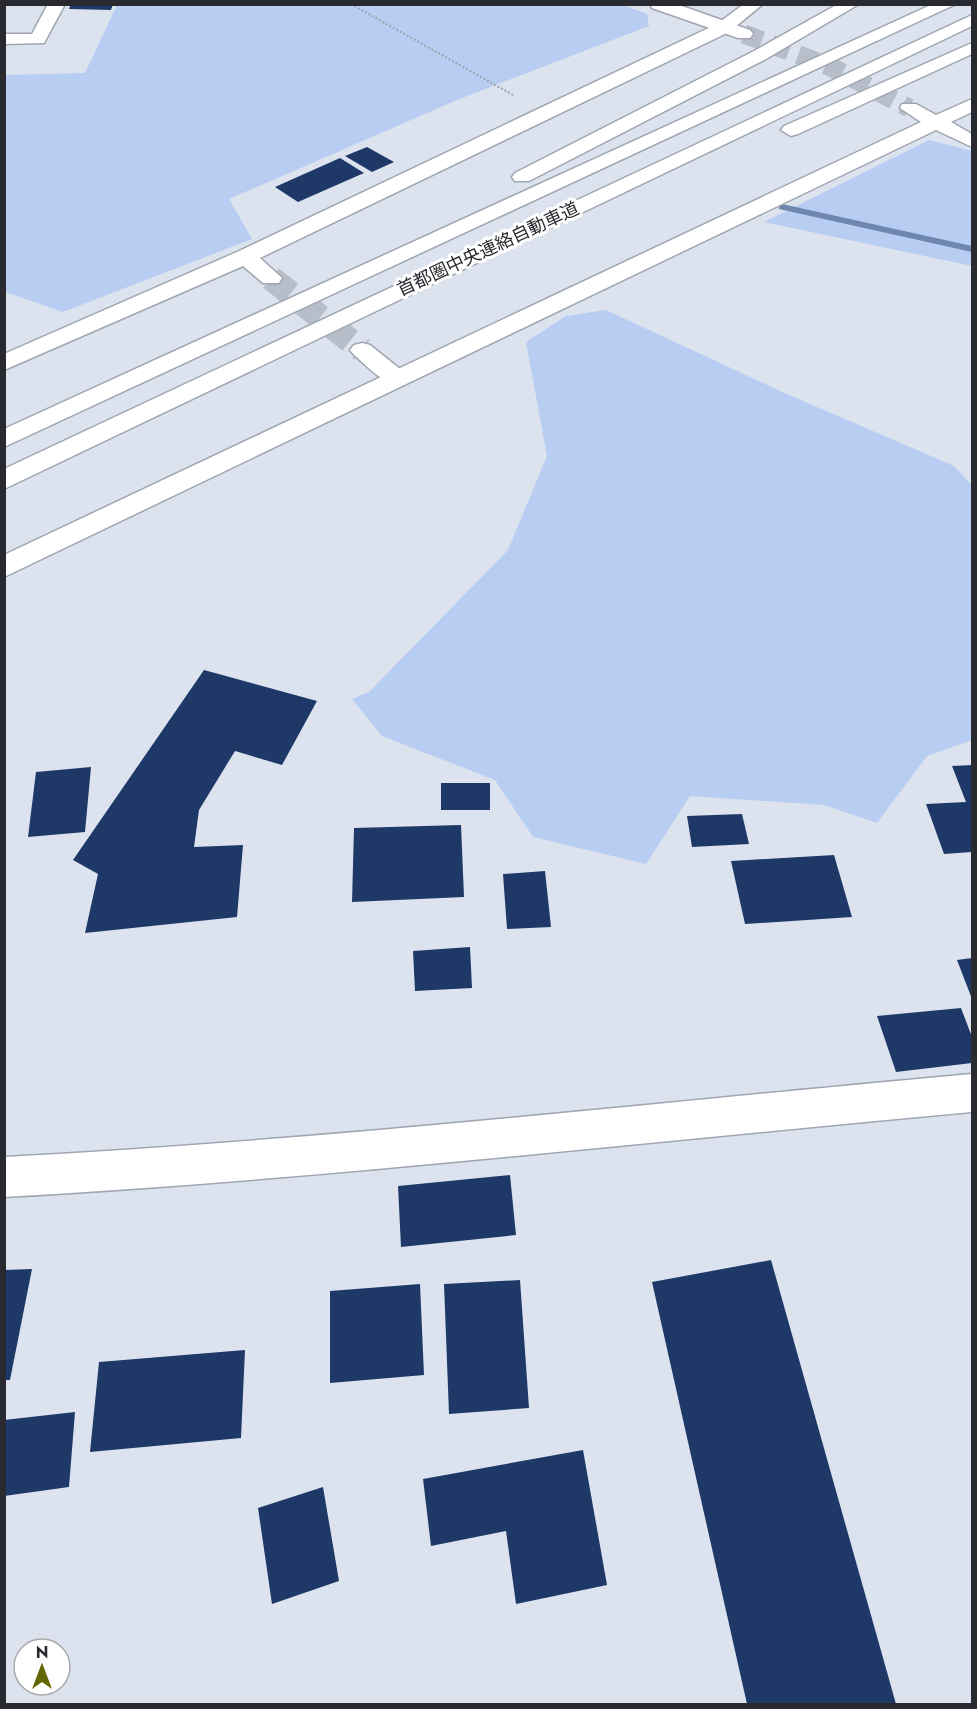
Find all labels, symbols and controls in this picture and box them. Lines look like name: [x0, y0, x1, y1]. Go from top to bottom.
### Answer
street label: 首都圏中央連絡自動車道: [393, 195, 583, 303]
north arrow: [12, 1637, 72, 1697]
text: N: [36, 1641, 48, 1664]

